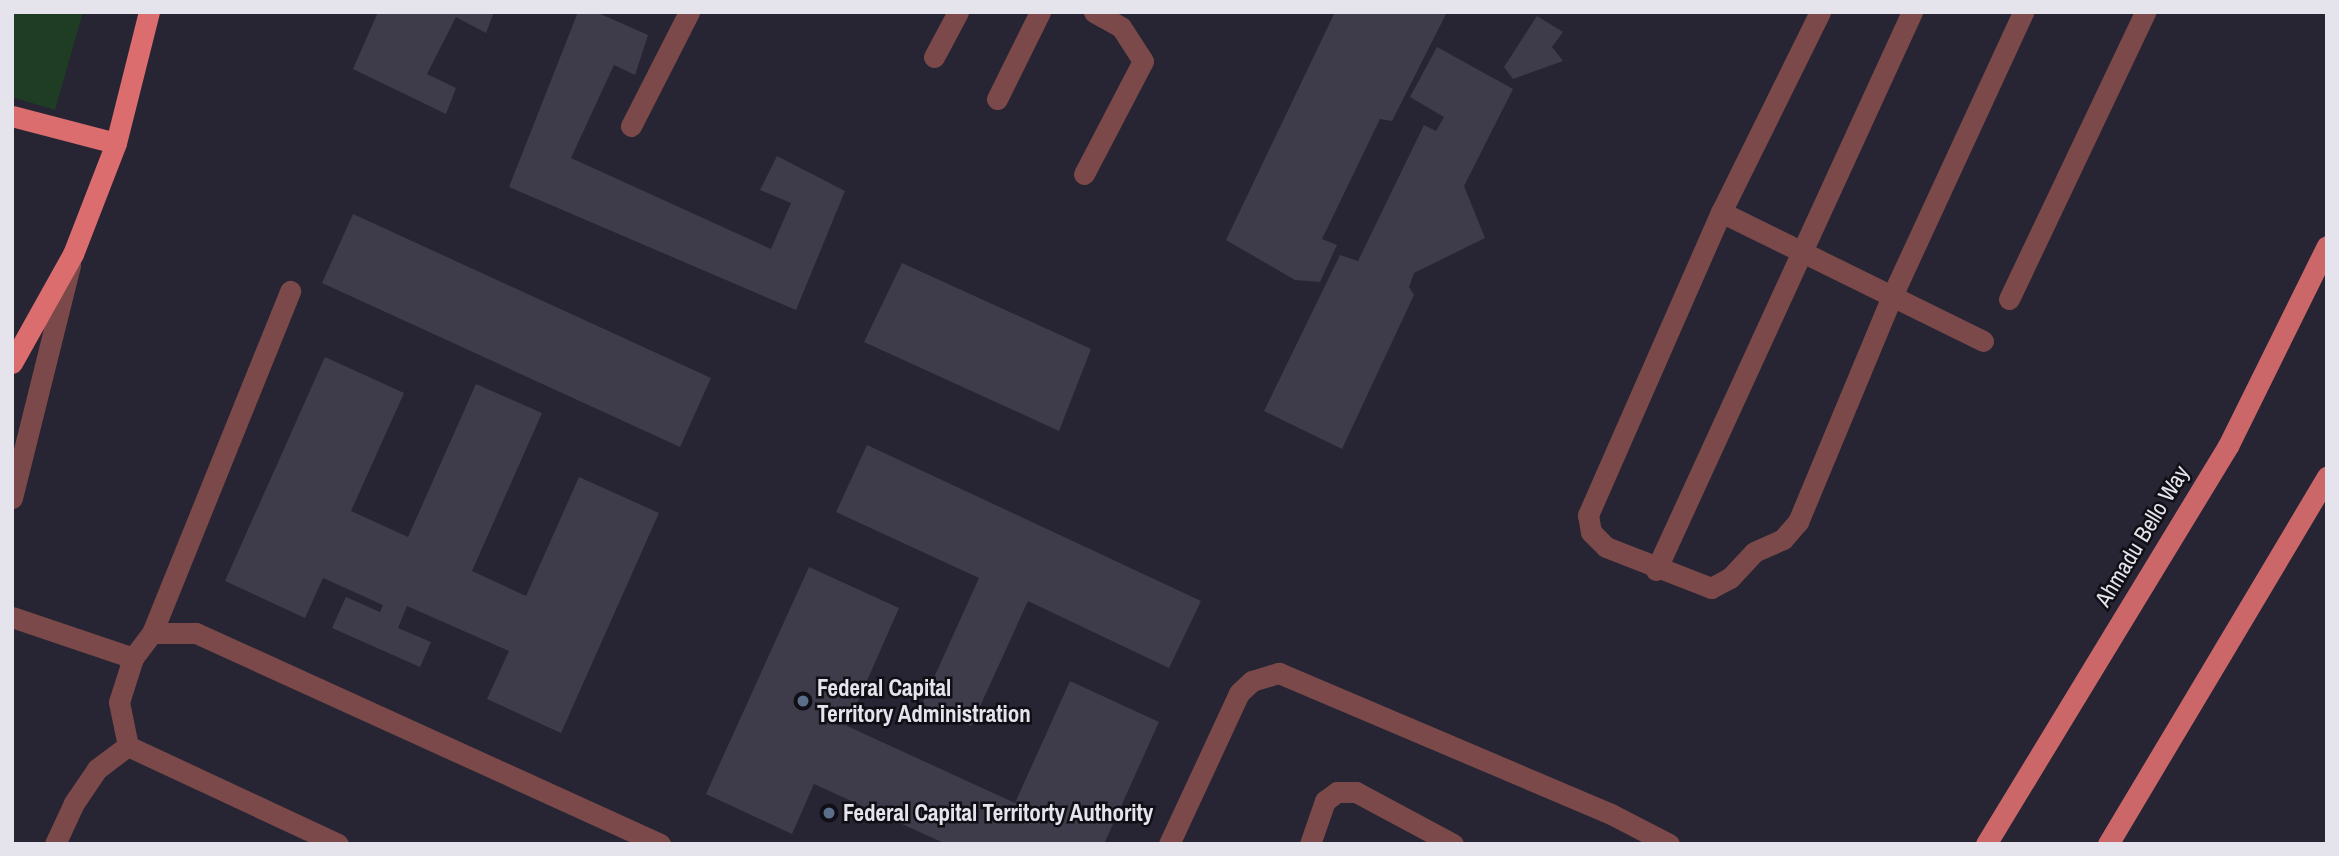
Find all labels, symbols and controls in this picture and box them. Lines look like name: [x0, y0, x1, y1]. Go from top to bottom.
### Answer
street label: Ahmadu Bello Way: [2089, 460, 2195, 612]
place label: Federal Capital Territory Administration: [817, 674, 1031, 728]
marker: Federal Capital Territory Administration: [795, 693, 811, 709]
place label: Federal Capital Territorty Authority: [843, 799, 1154, 827]
marker: Federal Capital Territorty Authority: [821, 805, 837, 821]

